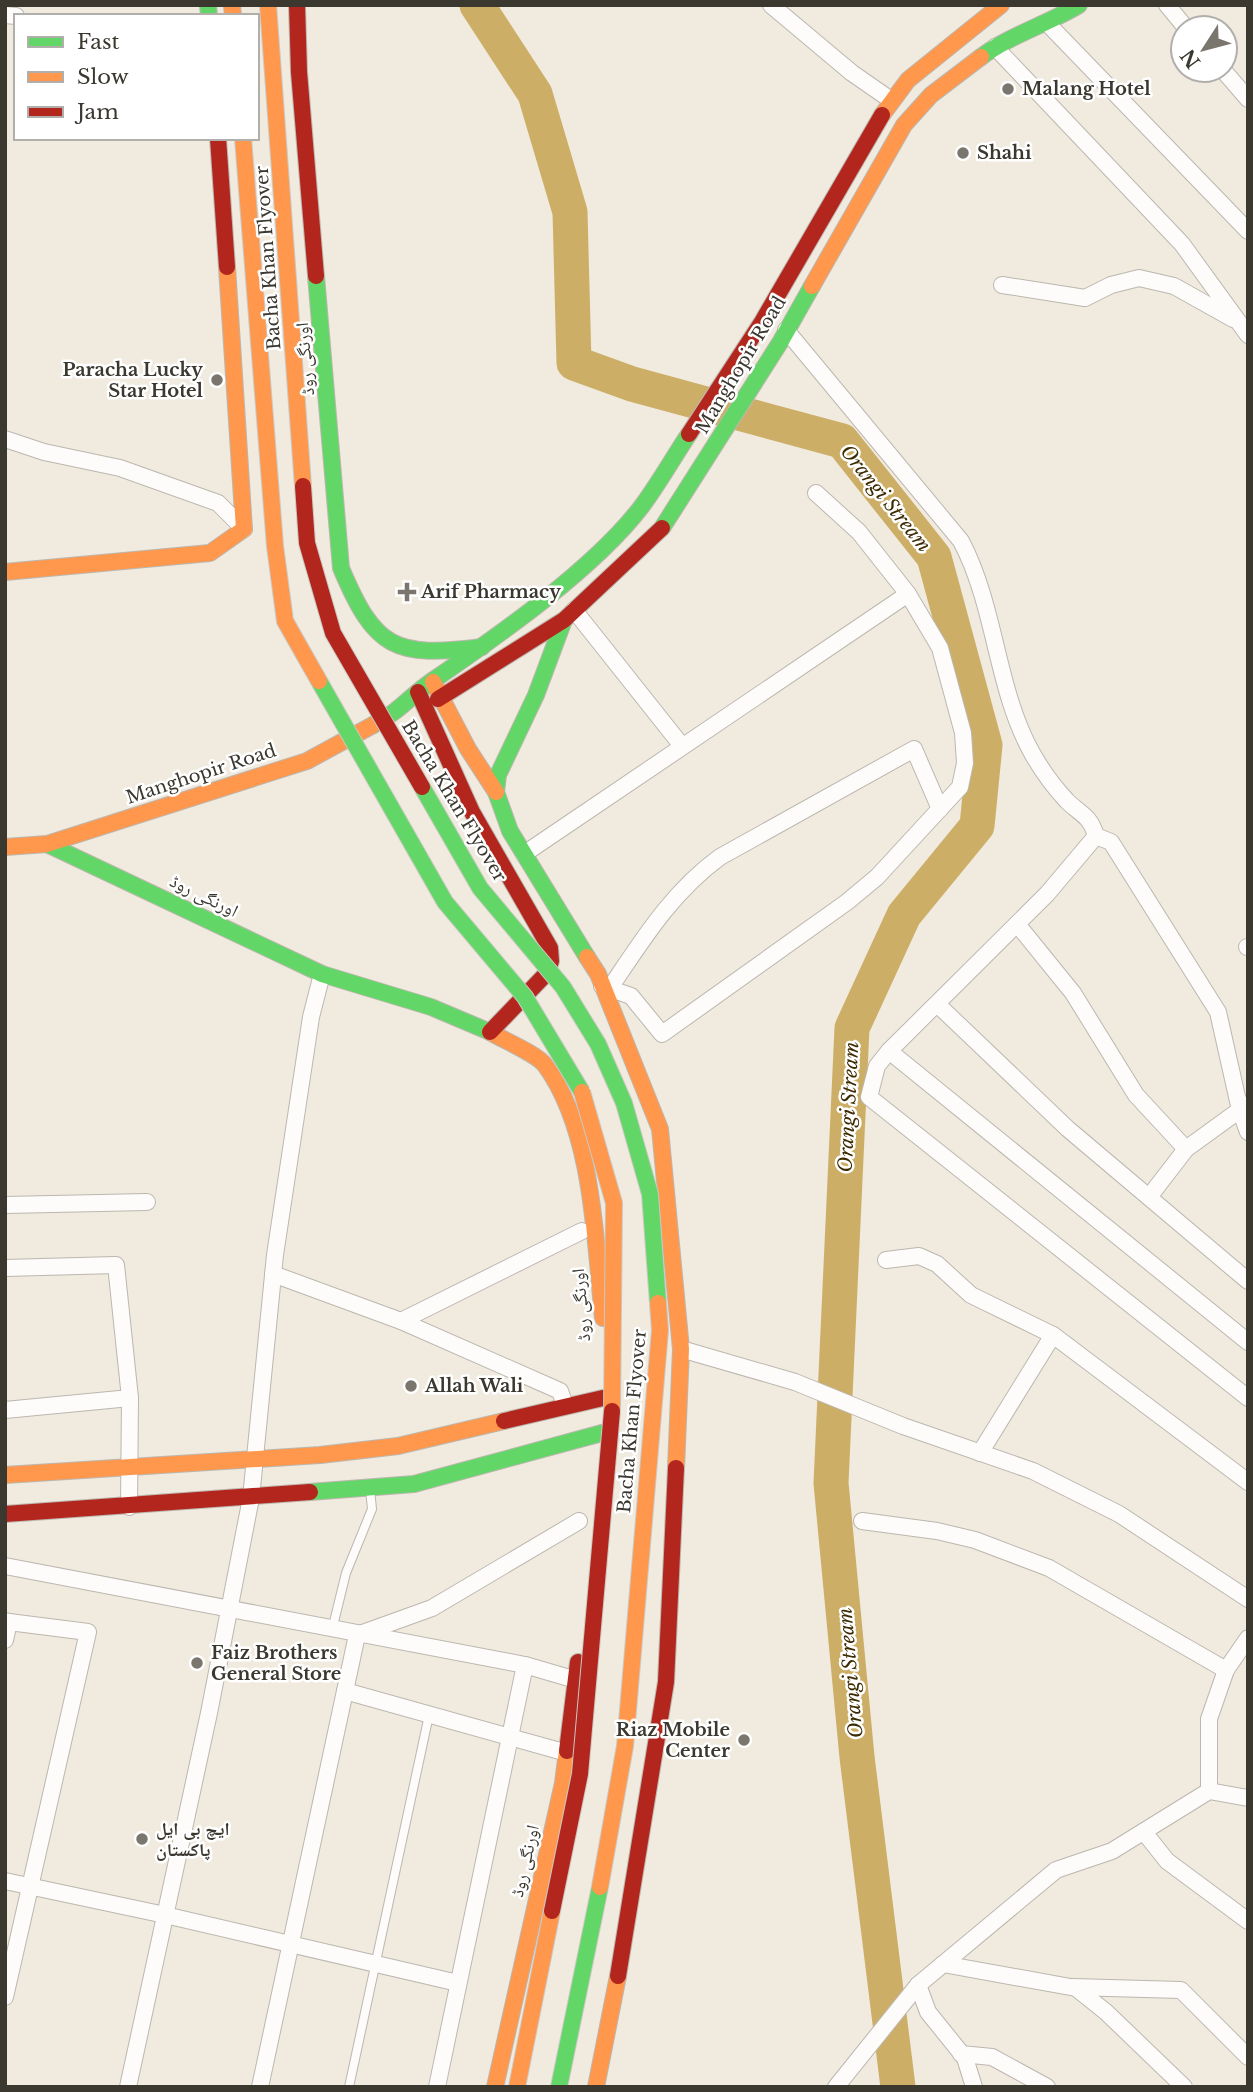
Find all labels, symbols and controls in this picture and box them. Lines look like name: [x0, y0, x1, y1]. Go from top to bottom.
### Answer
legend: [14, 14, 259, 140]
north arrow: [1169, 14, 1239, 84]
text: Fast: [77, 29, 119, 55]
text: N: [1176, 45, 1205, 73]
text: Slow: [77, 64, 129, 90]
place label: Malang Hotel: [1022, 78, 1151, 100]
marker: Malang Hotel: [1000, 81, 1016, 97]
text: Jam: [74, 99, 119, 125]
place label: Shahi: [977, 142, 1032, 164]
marker: Shahi: [955, 145, 971, 161]
street label: Bacha Khan Flyover: [251, 165, 285, 351]
street label: Manghopir Road: [691, 292, 791, 438]
street label: اورنگی روڈ: [291, 322, 319, 396]
place label: Paracha Lucky Star Hotel: [63, 359, 204, 402]
marker: Paracha Lucky Star Hotel: [209, 372, 225, 388]
water label: Orangi Stream: [836, 440, 936, 557]
place label: Arif Pharmacy: [420, 581, 561, 603]
marker: Arif Pharmacy: [399, 584, 415, 600]
street label: Bacha Khan Flyover: [397, 716, 511, 886]
street label: Manghopir Road: [123, 739, 279, 809]
street label: اورنگی روڈ: [166, 870, 242, 922]
water label: Orangi Stream: [834, 1041, 863, 1173]
street label: اورنگی روڈ: [567, 1268, 595, 1342]
street label: Bacha Khan Flyover: [613, 1328, 651, 1514]
place label: Allah Wali: [424, 1375, 524, 1397]
marker: Allah Wali: [403, 1378, 419, 1394]
water label: Orangi Stream: [833, 1606, 868, 1739]
place label: Faiz Brothers General Store: [211, 1642, 341, 1685]
marker: Faiz Brothers General Store: [189, 1655, 205, 1671]
place label: Riaz Mobile Center: [616, 1719, 730, 1762]
marker: Riaz Mobile Center: [736, 1732, 752, 1748]
place label: ایچ بی ایل پاکستان: [156, 1818, 230, 1861]
street label: اورنگی روڈ: [506, 1823, 544, 1899]
marker: ایچ بی ایل پاکستان: [134, 1831, 150, 1847]

